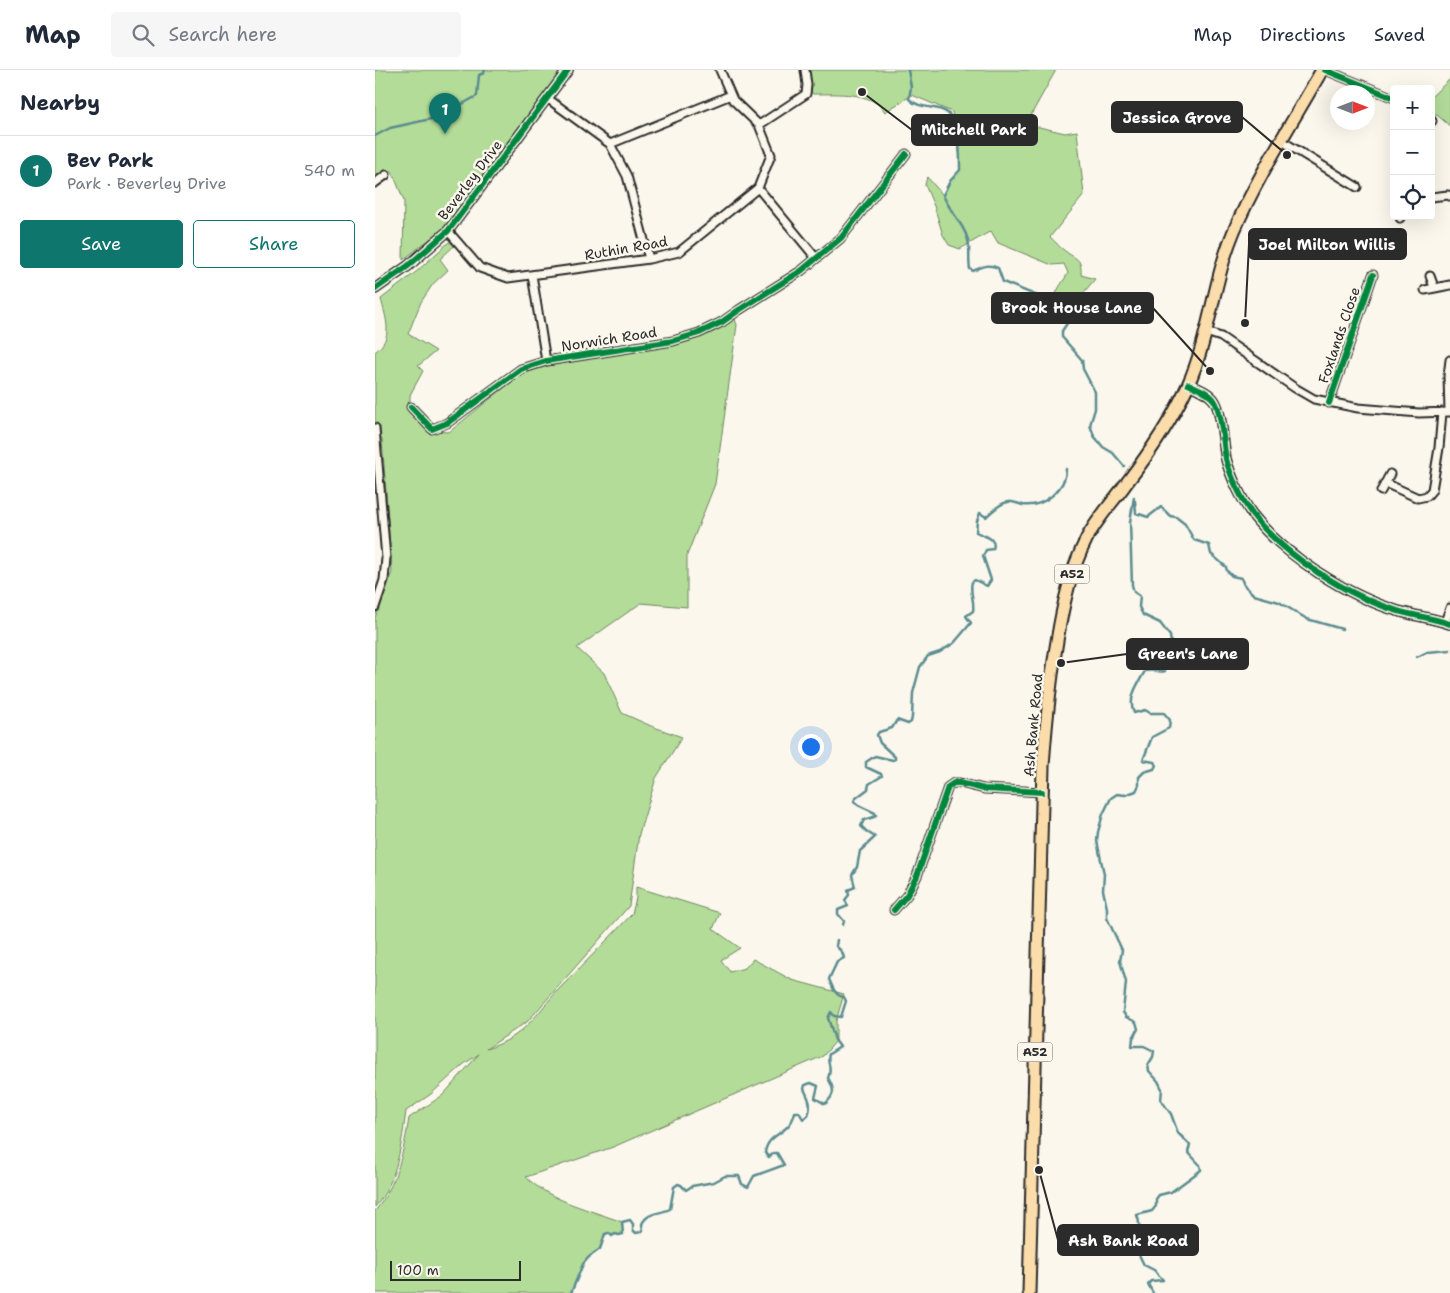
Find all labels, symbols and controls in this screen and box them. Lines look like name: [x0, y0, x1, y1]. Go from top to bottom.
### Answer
search box: [111, 12, 461, 57]
text: Map: [25, 19, 81, 51]
icon: search: [129, 21, 157, 49]
text: Search here: [169, 22, 277, 47]
text: Map: [1194, 23, 1232, 47]
text: Directions: [1260, 23, 1346, 47]
text: Saved: [1374, 23, 1425, 47]
north arrow: [1330, 85, 1375, 130]
map controls: [1390, 85, 1435, 220]
button: +: [1390, 85, 1435, 130]
text: Nearby: [20, 89, 100, 117]
pin: 1: [429, 93, 461, 134]
callout: Jessica Grove: [1112, 102, 1242, 132]
text: Jessica Grove: [1122, 108, 1232, 128]
callout: Mitchell Park: [912, 115, 1037, 145]
text: Mitchell Park: [921, 120, 1027, 140]
button: −: [1390, 130, 1435, 175]
street label: Beverley Drive: [434, 136, 506, 224]
text: Bev Park: [67, 148, 154, 173]
text: 1: [32, 160, 40, 181]
text: 540 m: [304, 160, 355, 181]
text: Park · Beverley Drive: [67, 173, 227, 194]
button: locate: [1390, 175, 1435, 220]
button: Save: [20, 220, 183, 268]
button: Share: [193, 220, 355, 268]
callout: Joel Milton Willis: [1249, 229, 1406, 259]
street label: Ruthin Road: [583, 232, 669, 264]
text: Joel Milton Willis: [1258, 235, 1396, 255]
street label: Foxlands Close: [1314, 284, 1364, 385]
callout: Brook House Lane: [992, 293, 1153, 323]
text: Brook House Lane: [1002, 298, 1142, 318]
street label: Norwich Road: [560, 323, 658, 355]
road number: A52: [1055, 564, 1089, 584]
callout: Green's Lane: [1127, 639, 1248, 669]
text: Green's Lane: [1138, 644, 1238, 664]
street label: Ash Bank Road: [1020, 672, 1046, 777]
your location: [798, 734, 824, 760]
road number: A52: [1017, 1042, 1053, 1062]
callout: Ash Bank Road: [1058, 1225, 1198, 1255]
text: Ash Bank Road: [1068, 1231, 1188, 1251]
scale bar: [390, 1258, 521, 1281]
text: 100 m: [397, 1261, 439, 1279]

